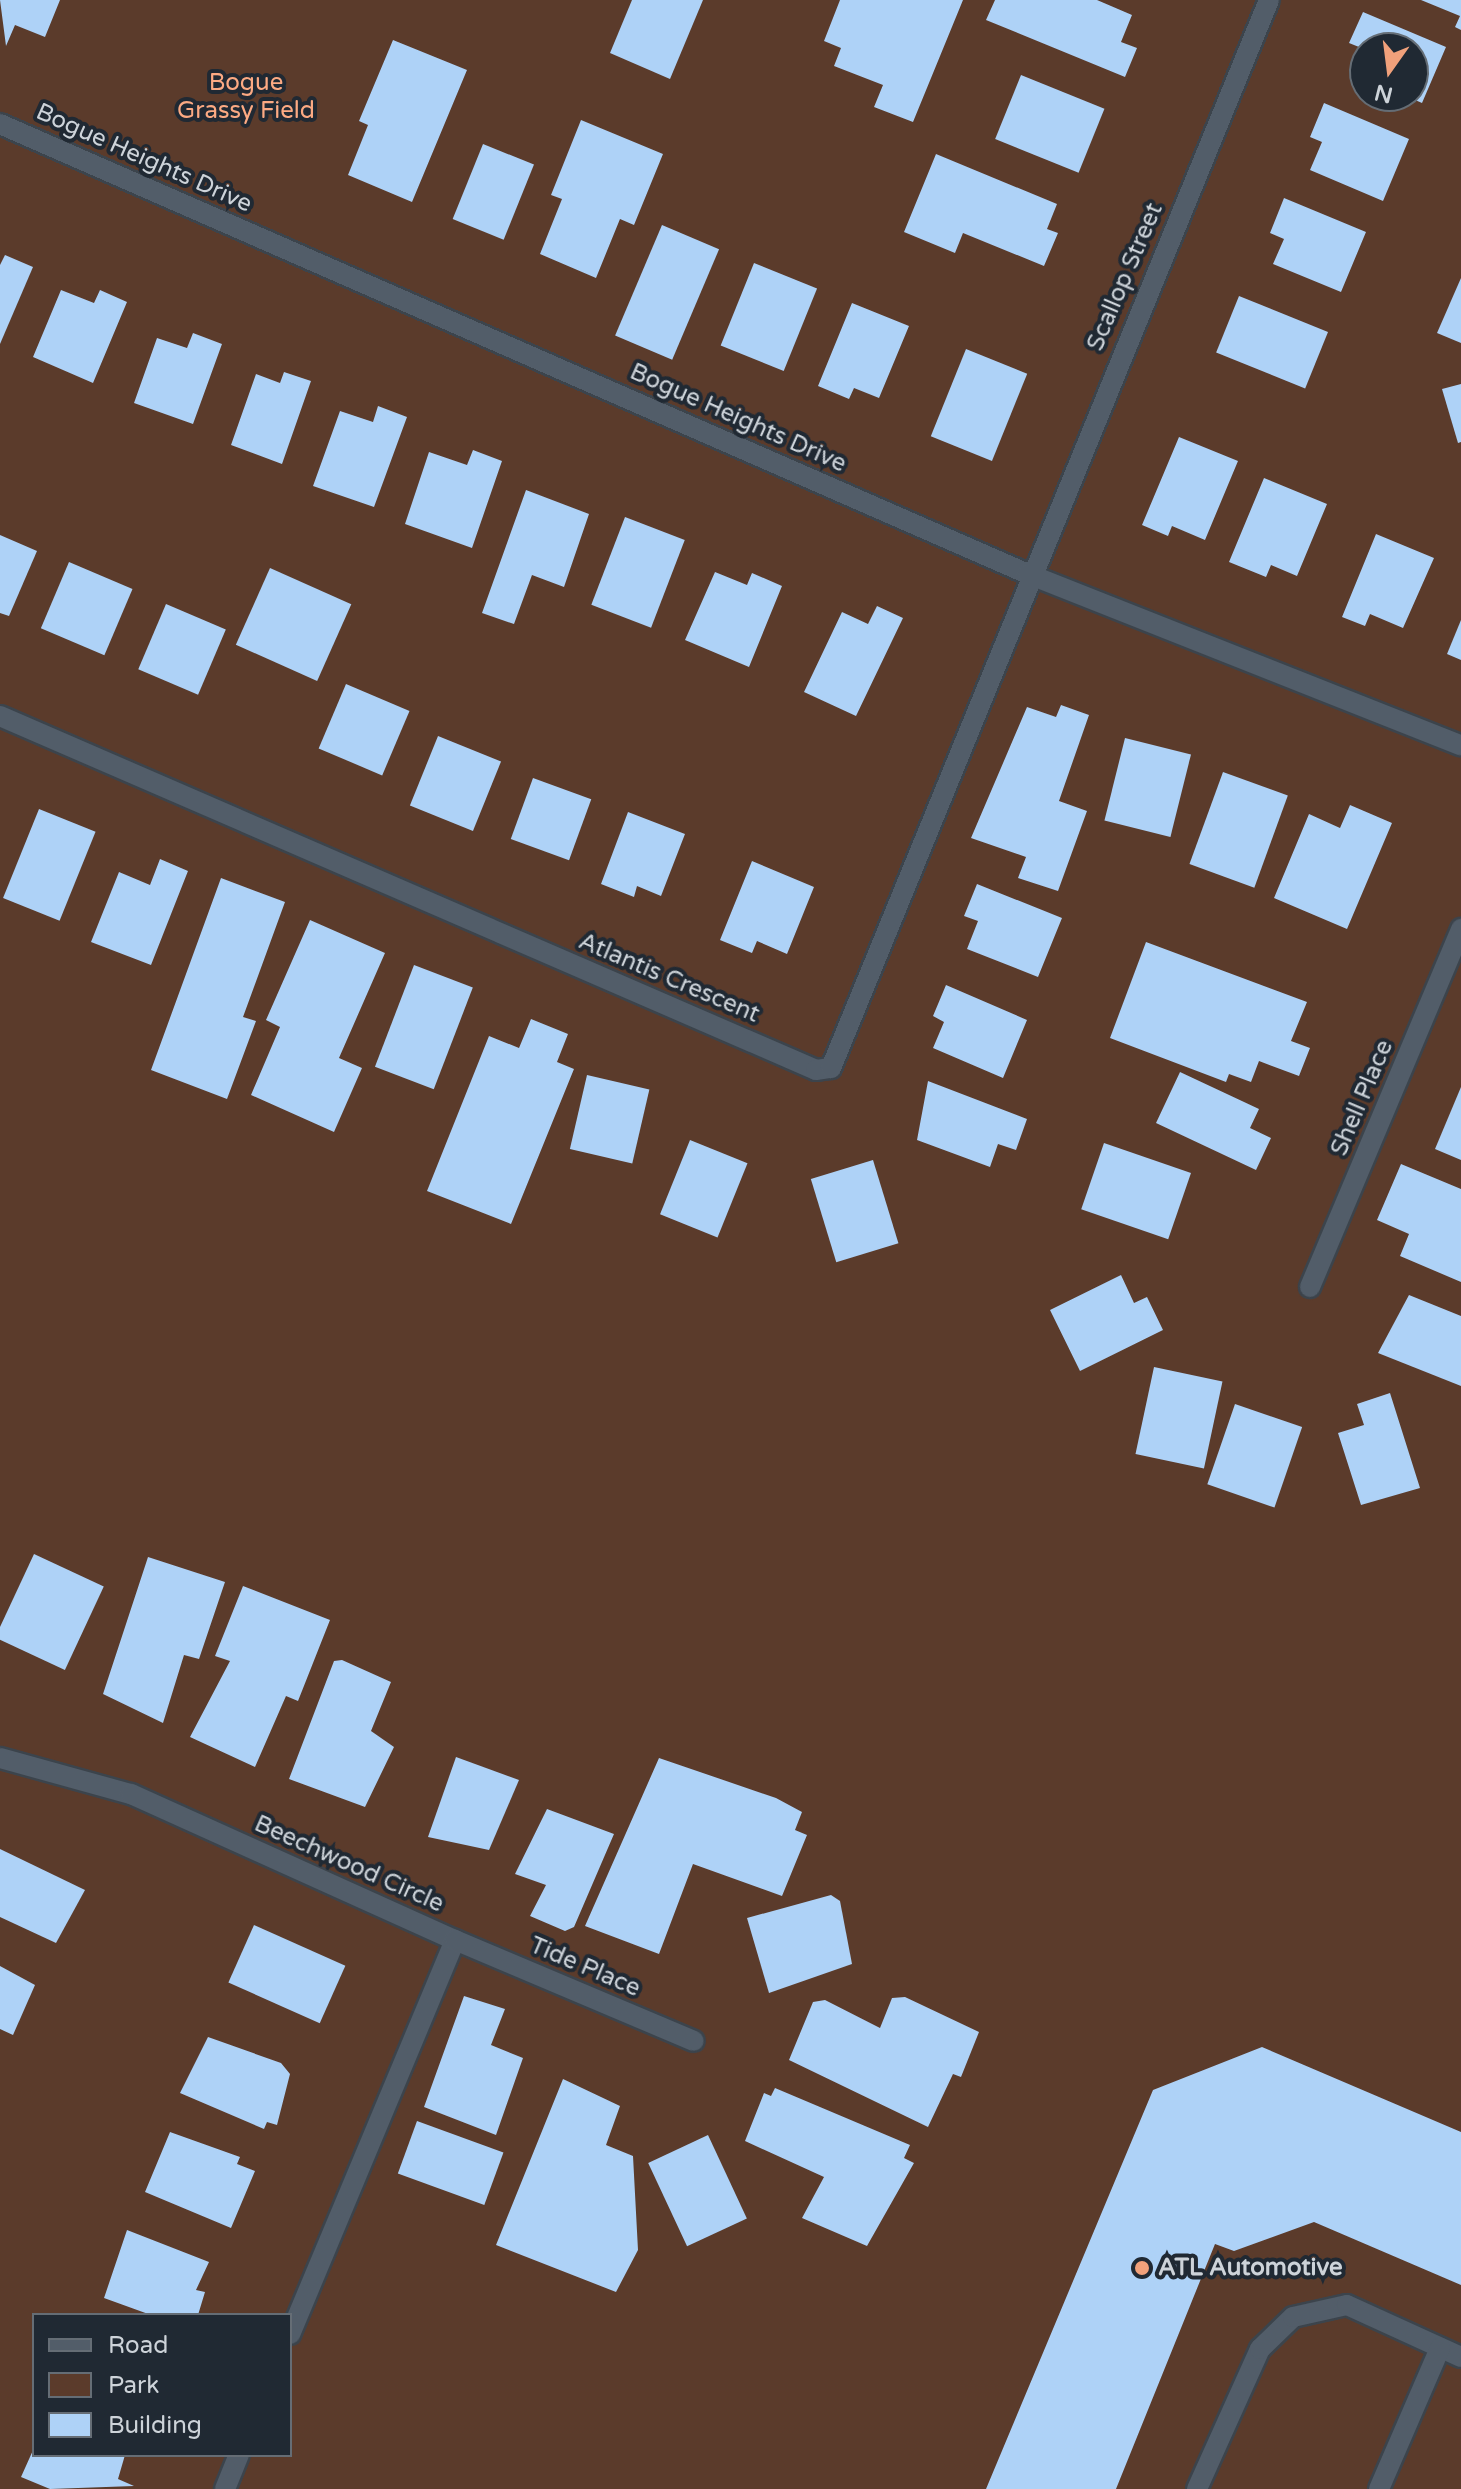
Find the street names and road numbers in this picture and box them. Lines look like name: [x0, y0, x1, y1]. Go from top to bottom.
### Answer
street label: Bogue Heights Drive: [31, 97, 257, 219]
street label: Scallop Street: [1081, 199, 1169, 355]
street label: Bogue Heights Drive: [625, 357, 851, 479]
street label: Atlantis Crescent: [574, 927, 764, 1029]
street label: Shell Place: [1325, 1036, 1399, 1160]
street label: Beechwood Circle: [250, 1809, 448, 1919]
street label: Tide Place: [526, 1931, 644, 2003]

